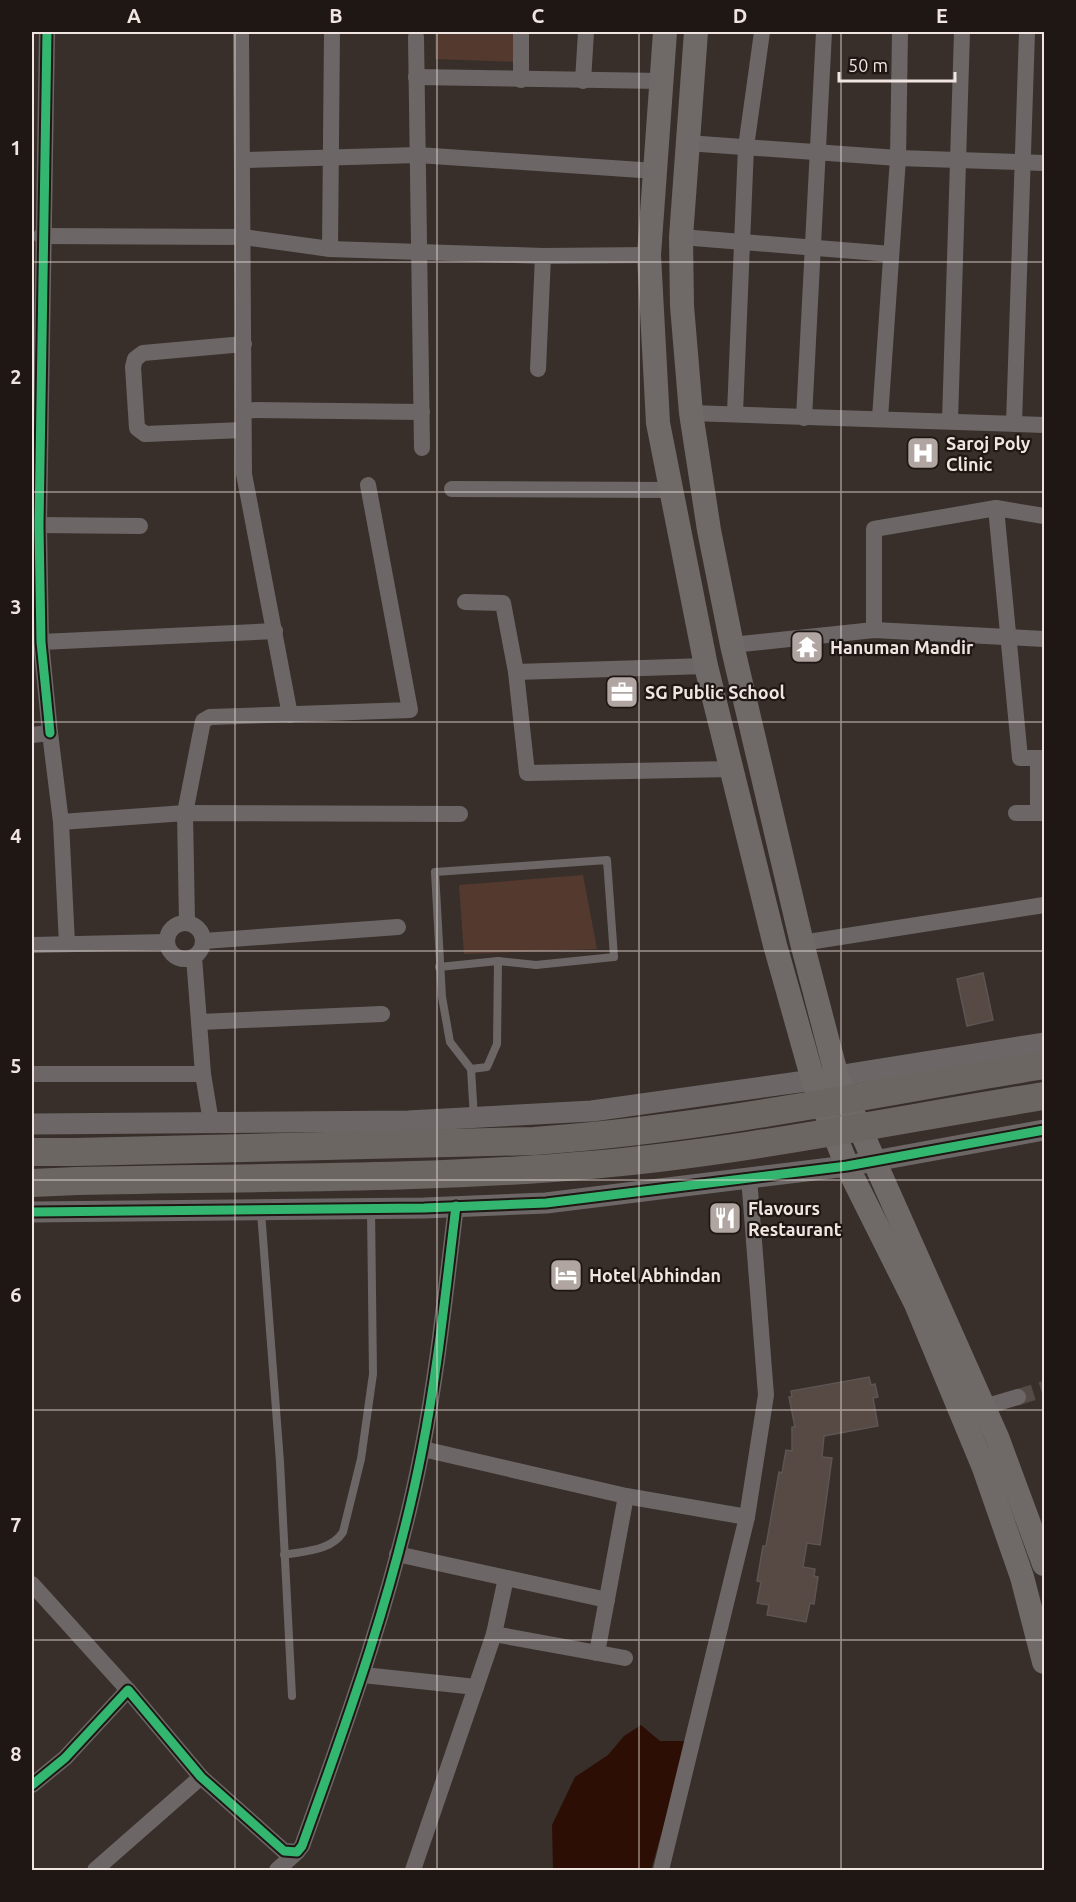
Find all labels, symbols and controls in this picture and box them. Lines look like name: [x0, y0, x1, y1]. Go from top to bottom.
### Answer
text: A: [127, 4, 141, 27]
text: B: [329, 4, 343, 27]
text: C: [532, 4, 545, 27]
text: D: [733, 4, 747, 27]
text: E: [936, 4, 948, 27]
scale bar: [839, 45, 954, 83]
text: 50 m: [848, 55, 888, 75]
text: 1: [10, 136, 22, 159]
text: 2: [10, 365, 22, 388]
place label: Saroj Poly Clinic: [946, 433, 1031, 474]
hospital icon: Saroj Poly Clinic: [905, 435, 941, 471]
text: 3: [10, 595, 22, 618]
temple icon: Hanuman Mandir: [789, 629, 825, 665]
place label: Hanuman Mandir: [830, 637, 974, 657]
office icon: SG Public School: [604, 674, 640, 710]
place label: SG Public School: [645, 682, 785, 702]
text: 4: [10, 824, 22, 847]
text: 5: [10, 1054, 22, 1077]
place label: Flavours Restaurant: [748, 1198, 842, 1239]
restaurant icon: Flavours Restaurant: [707, 1200, 743, 1236]
hotel icon: Hotel Abhindan: [548, 1257, 584, 1293]
place label: Hotel Abhindan: [589, 1265, 721, 1285]
text: 6: [10, 1283, 22, 1306]
text: 7: [10, 1513, 22, 1536]
text: 8: [10, 1742, 22, 1765]

